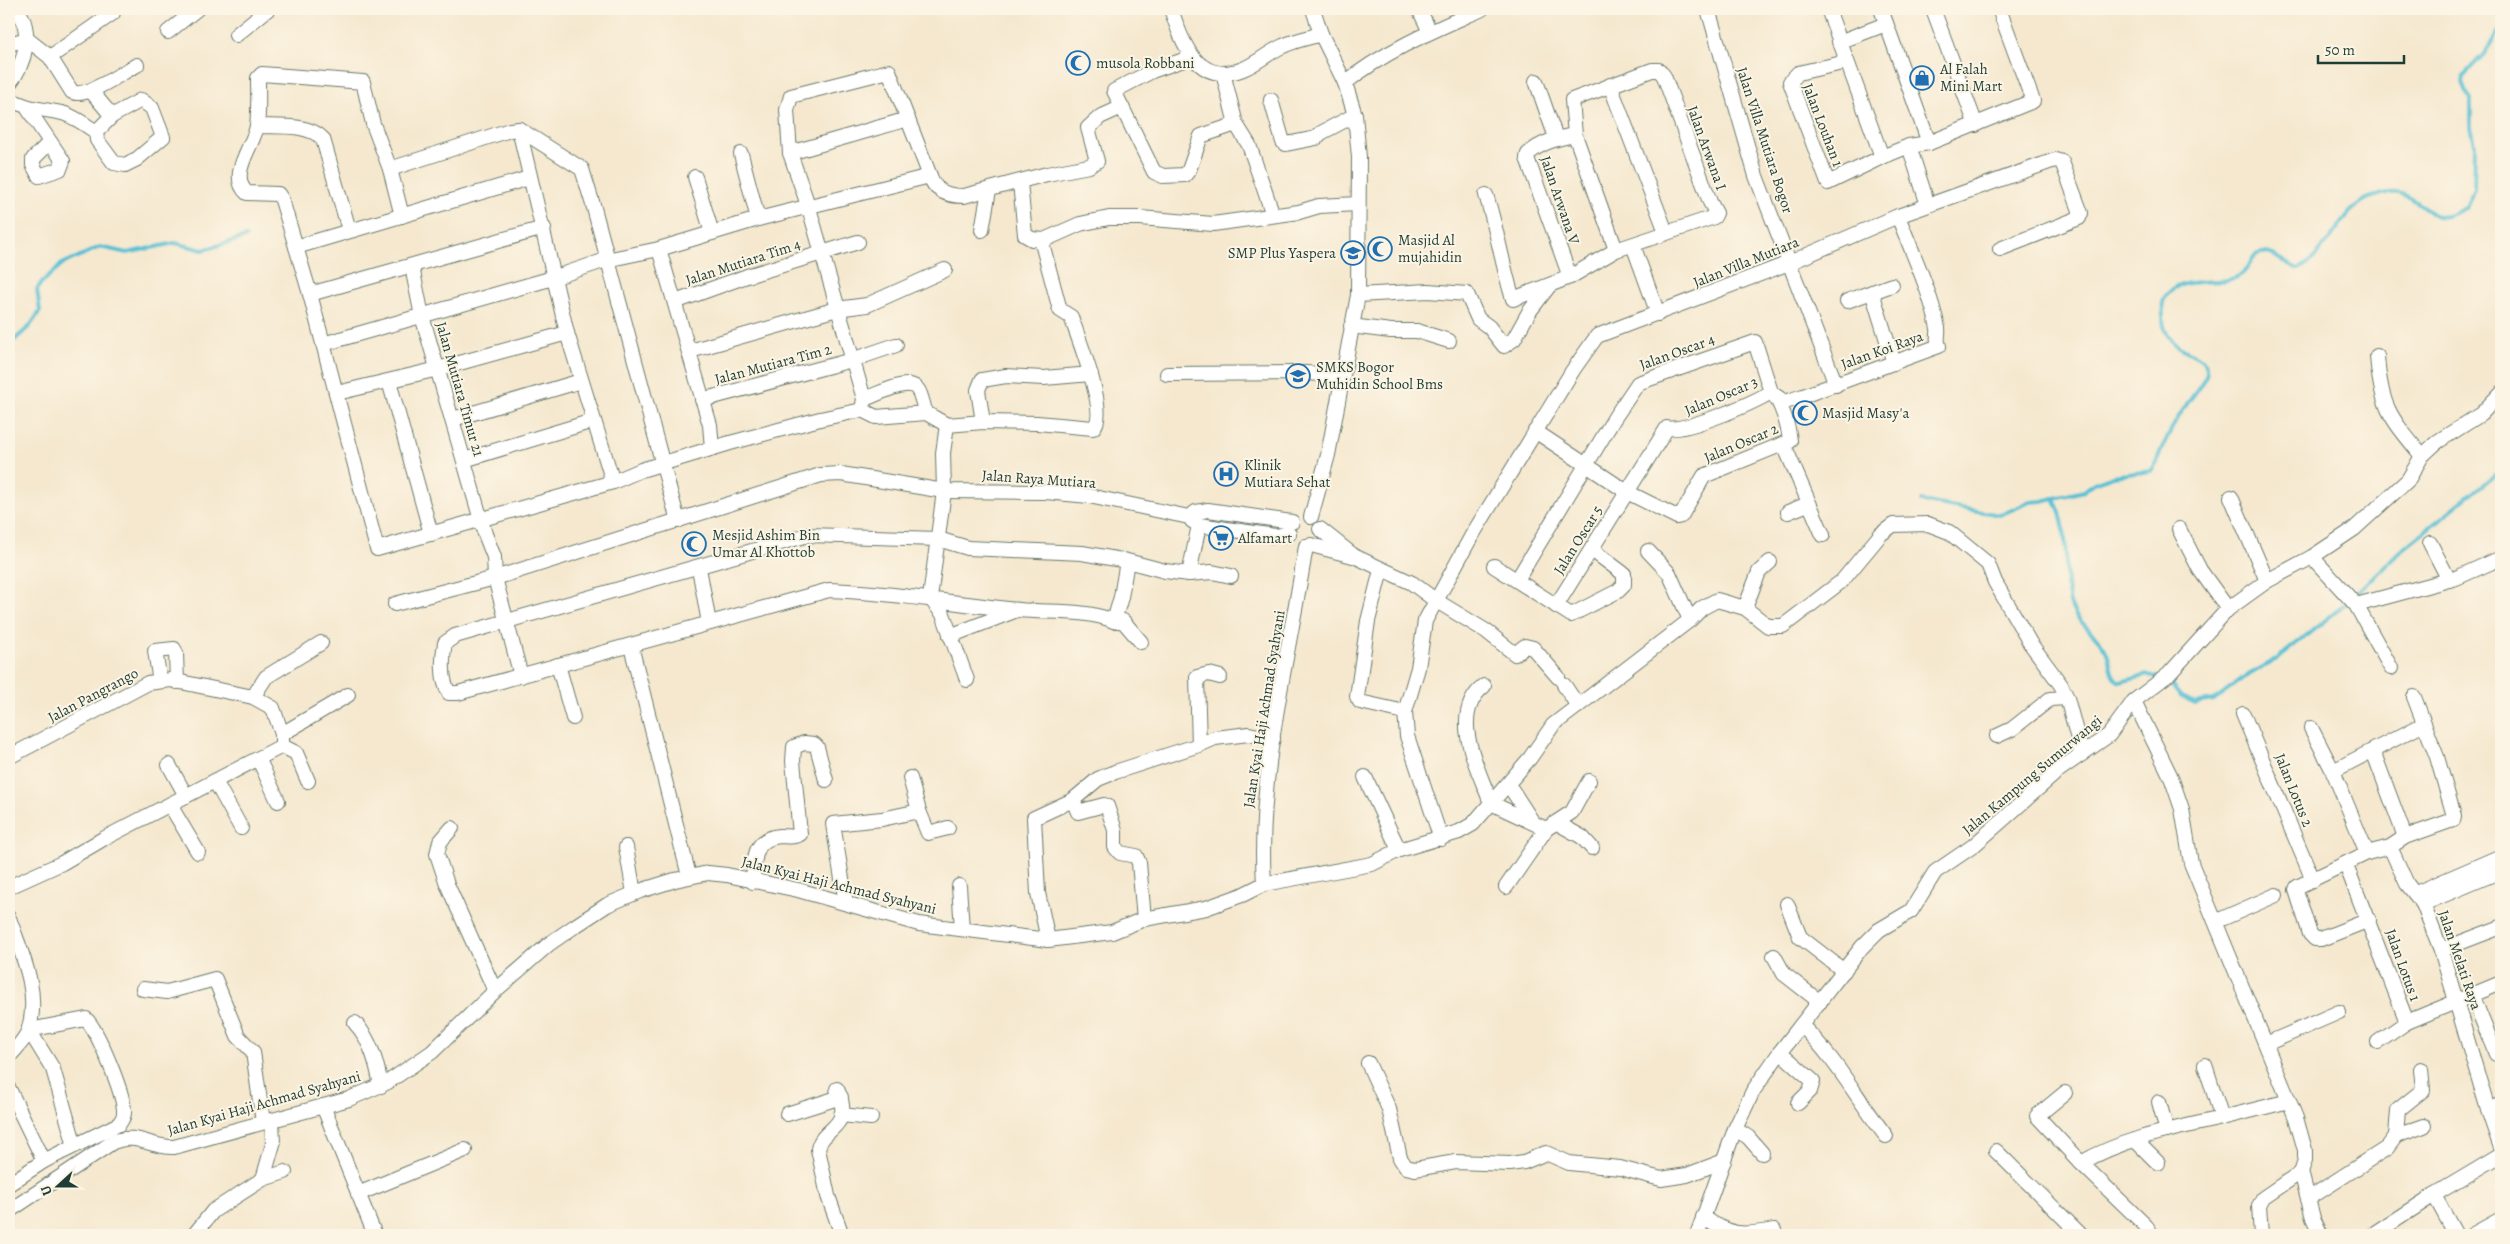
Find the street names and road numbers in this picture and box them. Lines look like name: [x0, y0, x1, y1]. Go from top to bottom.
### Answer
street label: Jalan Villa Mutiara Bogor: [1732, 64, 1798, 216]
street label: Jalan Louhan 1: [1798, 80, 1848, 170]
street label: Jalan Arwana I: [1682, 103, 1732, 193]
street label: Jalan Arwana V: [1536, 153, 1585, 248]
street label: Jalan Villa Mutiara: [1690, 232, 1802, 292]
street label: Jalan Mutiara Tim 4: [683, 234, 803, 290]
street label: Jalan Mutiara Timur 21: [431, 319, 489, 459]
street label: Jalan Koi Raya: [1838, 326, 1926, 374]
street label: Jalan Oscar 4: [1637, 329, 1717, 375]
street label: Jalan Mutiara Tim 2: [712, 339, 834, 389]
street label: Jalan Oscar 3: [1681, 372, 1761, 420]
street label: Jalan Oscar 2: [1701, 418, 1781, 468]
street label: Jalan Raya Mutiara: [981, 465, 1097, 493]
street label: Jalan Oscar 5: [1549, 502, 1607, 578]
street label: Jalan Kyai Haji Achmad Syahyani: [1238, 609, 1290, 809]
street label: Jalan Pangrango: [44, 663, 142, 727]
street label: Jalan Kampung Sumurwangi: [1958, 711, 2106, 839]
street label: Jalan Lotus 2: [2270, 750, 2318, 830]
street label: Jalan Kyai Haji Achmad Syahyani: [740, 851, 938, 919]
street label: Jalan Melati Raya: [2434, 907, 2486, 1013]
street label: Jalan Lotus 1: [2381, 926, 2425, 1004]
street label: Jalan Kyai Haji Achmad Syahyani: [165, 1066, 363, 1140]

